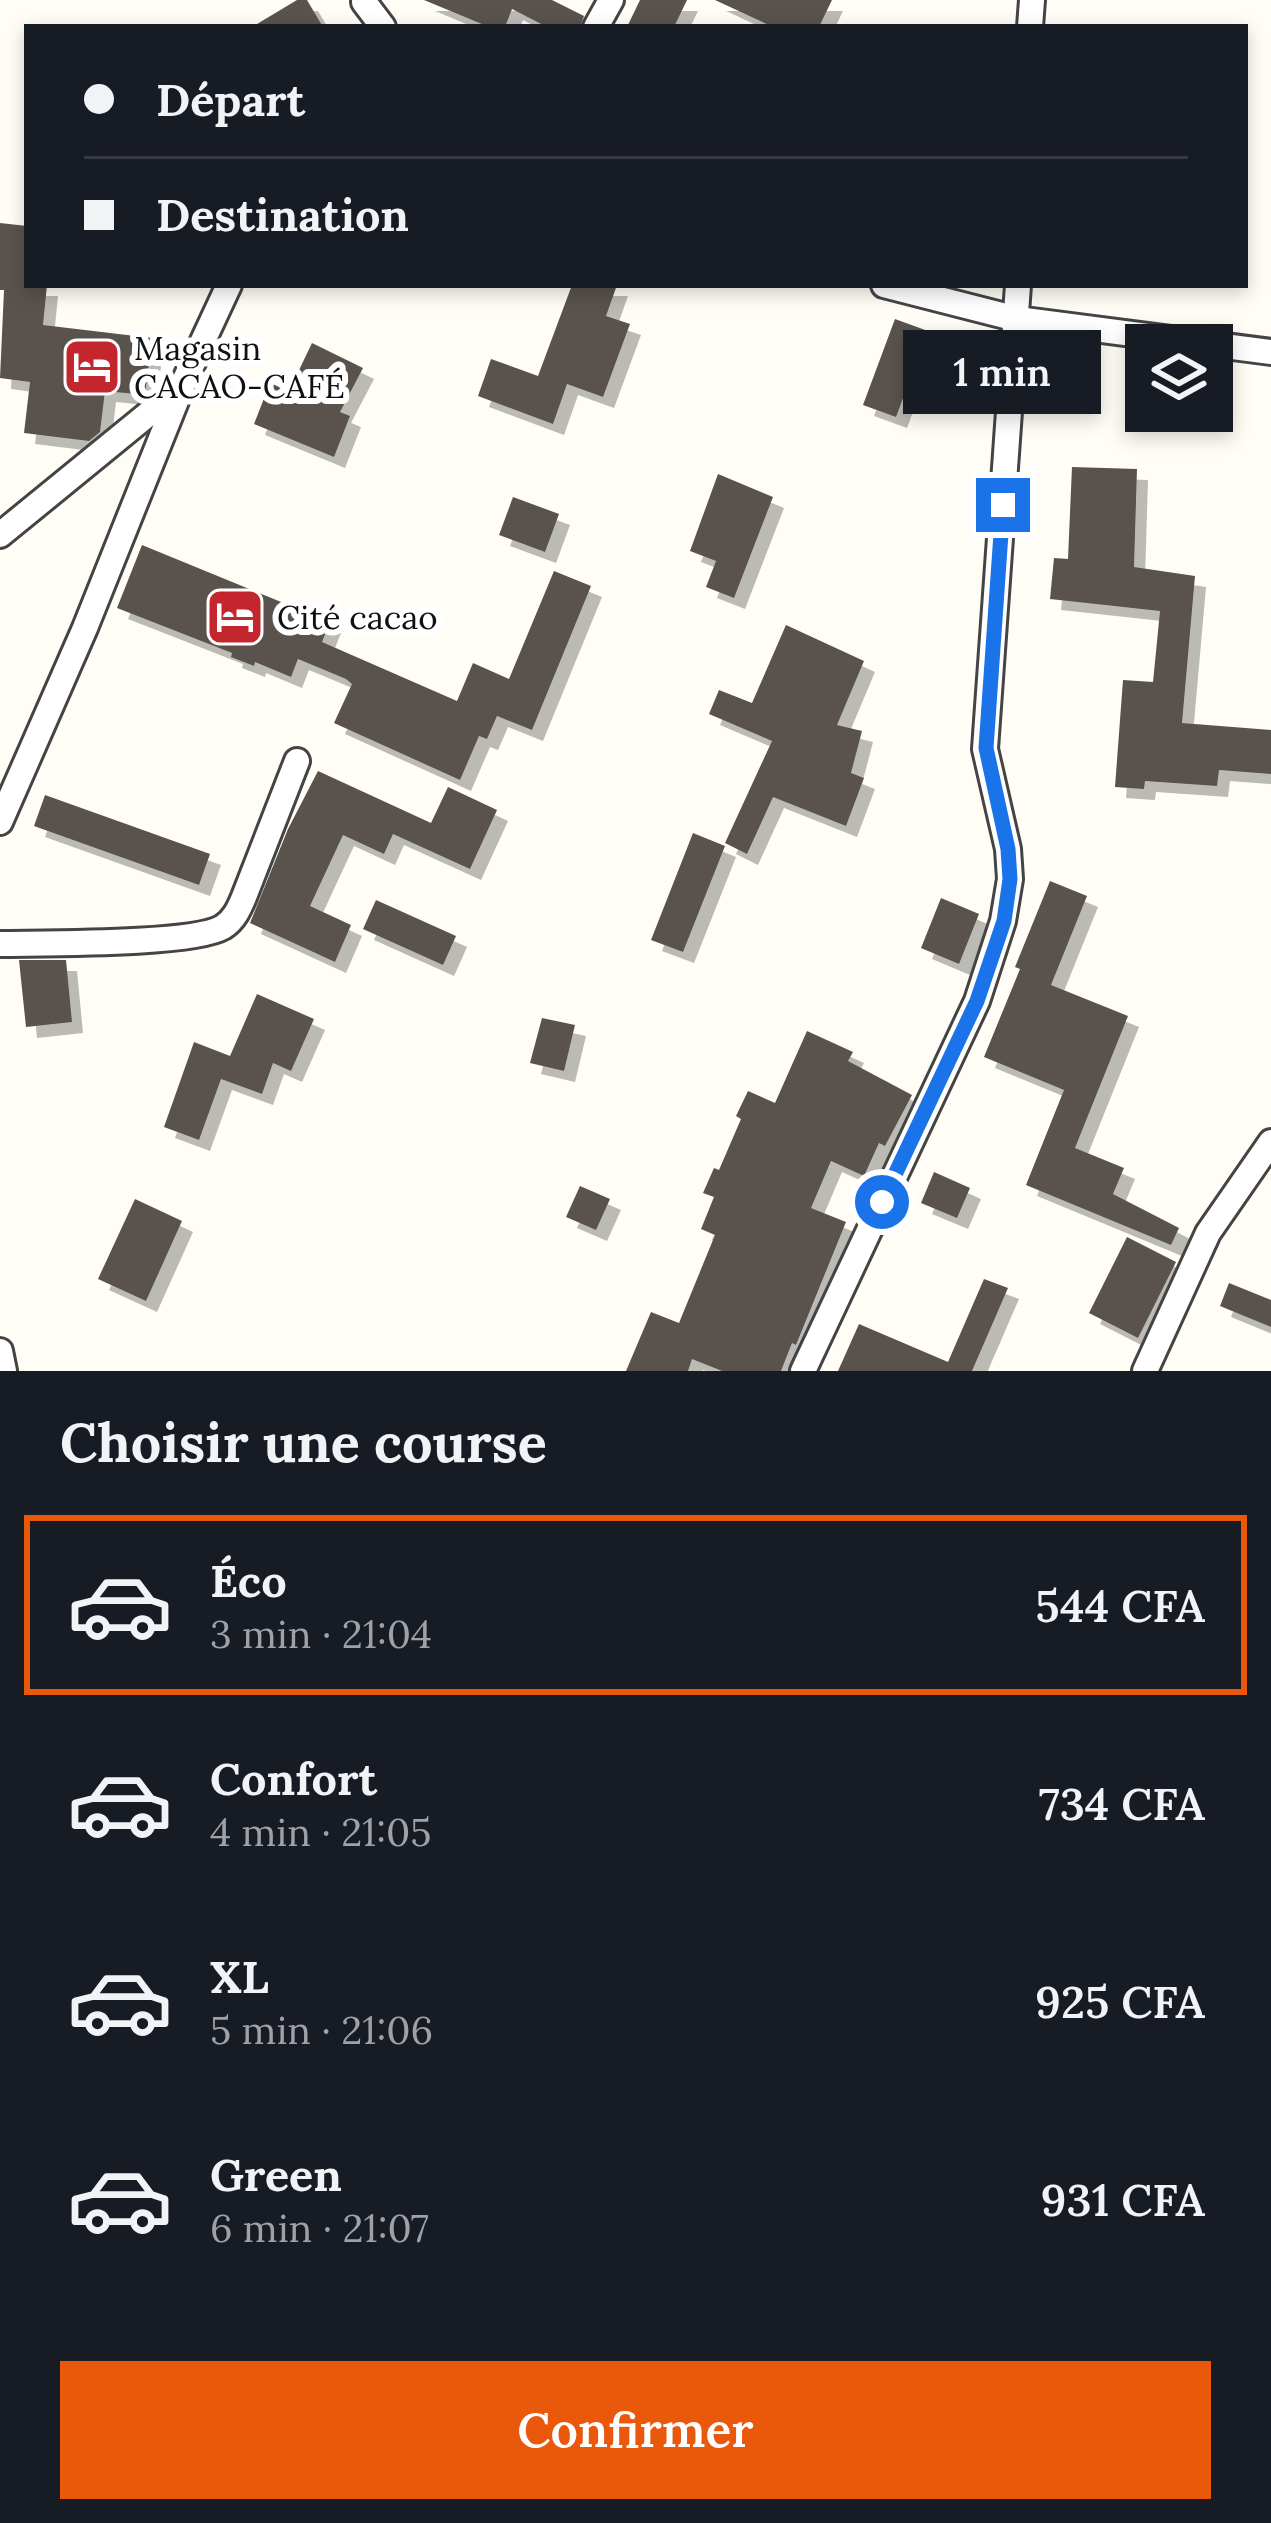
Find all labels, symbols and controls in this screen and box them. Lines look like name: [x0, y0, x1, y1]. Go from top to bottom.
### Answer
text: Départ: [156, 71, 305, 128]
text: Destination: [156, 186, 409, 243]
map controls: [1125, 324, 1233, 432]
button: layers: [1125, 324, 1233, 432]
place label: Magasin CACAO-CAFÉ: [134, 327, 345, 407]
callout: 1 min: [904, 331, 1102, 415]
hotel icon: Magasin CACAO-CAFÉ: [61, 336, 123, 398]
text: 1 min: [953, 347, 1051, 397]
route end: [976, 478, 1030, 532]
hotel icon: Cité cacao: [204, 586, 266, 648]
place label: Cité cacao: [277, 596, 438, 638]
route start: [855, 1175, 909, 1229]
text: Choisir une course: [60, 1408, 547, 1477]
icon: car: [66, 1551, 174, 1659]
text: Éco: [210, 1552, 287, 1609]
text: 544 CFA: [1035, 1577, 1205, 1634]
text: 3 min · 21:04: [210, 1609, 432, 1659]
icon: car: [66, 1749, 174, 1857]
text: Confort: [210, 1750, 377, 1807]
text: 734 CFA: [1039, 1775, 1205, 1832]
text: 4 min · 21:05: [210, 1807, 432, 1857]
icon: car: [66, 1947, 174, 2055]
text: XL: [210, 1948, 269, 2005]
text: 925 CFA: [1035, 1973, 1205, 2030]
text: 5 min · 21:06: [210, 2005, 433, 2055]
icon: car: [66, 2145, 174, 2253]
text: Green: [210, 2146, 342, 2203]
text: 931 CFA: [1041, 2171, 1205, 2228]
text: 6 min · 21:07: [210, 2203, 429, 2253]
button: Confirmer: [60, 2361, 1211, 2499]

